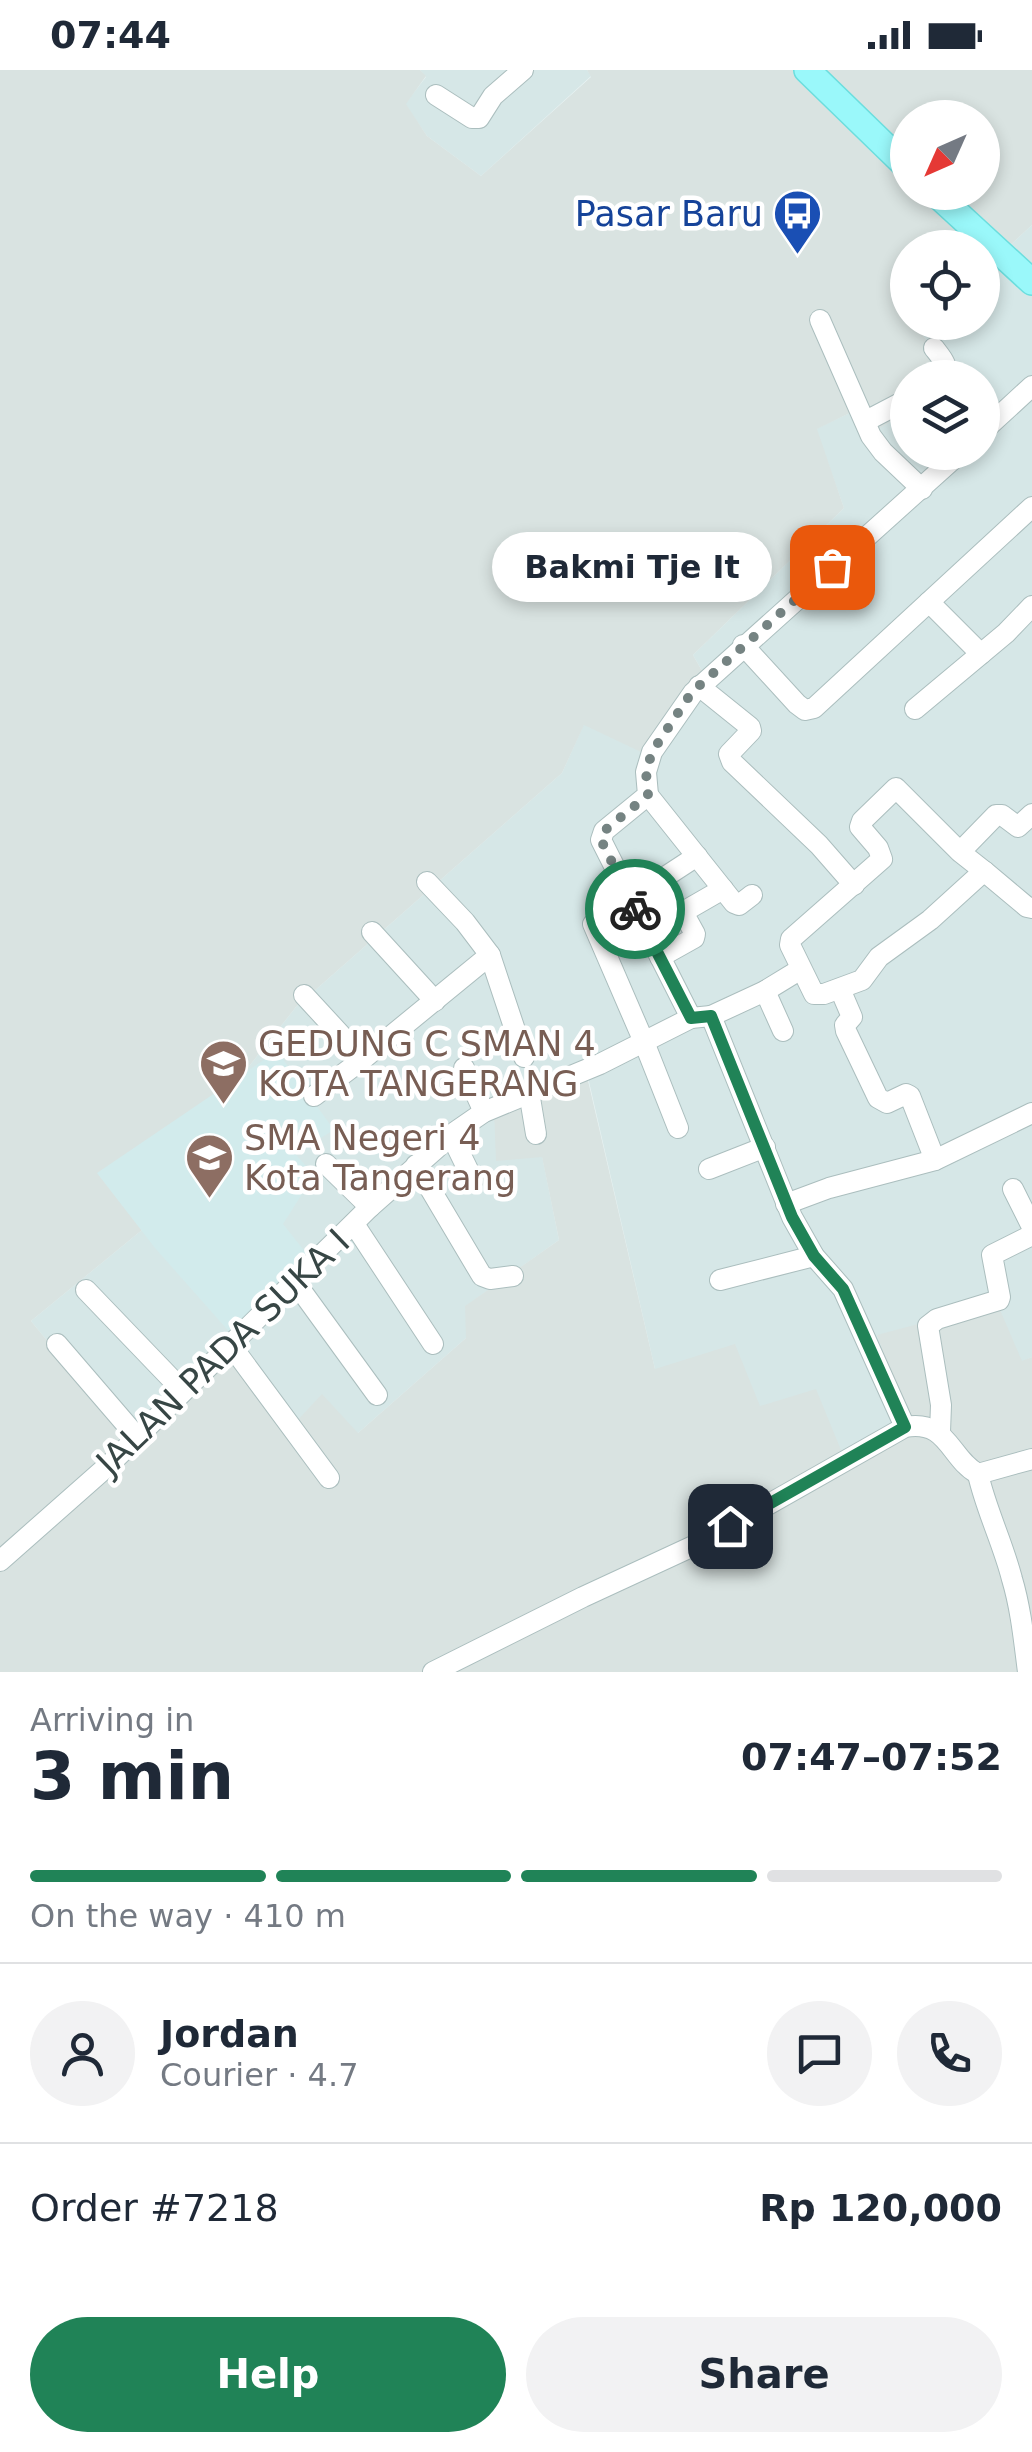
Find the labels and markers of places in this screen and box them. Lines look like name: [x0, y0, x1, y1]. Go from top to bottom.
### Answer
bus stop icon: Pasar Baru: [772, 188, 824, 256]
place label: Pasar Baru: [575, 194, 763, 234]
pin: [790, 525, 875, 610]
callout: Bakmi Tje It: [492, 532, 772, 602]
place label: GEDUNG C SMAN 4 KOTA TANGERANG: [258, 1024, 596, 1104]
school or university icon: GEDUNG C SMAN 4 KOTA TANGERANG: [197, 1038, 249, 1106]
place label: SMA Negeri 4 Kota Tangerang: [244, 1118, 516, 1198]
school or university icon: SMA Negeri 4 Kota Tangerang: [183, 1132, 235, 1200]
pin: [688, 1484, 773, 1569]

